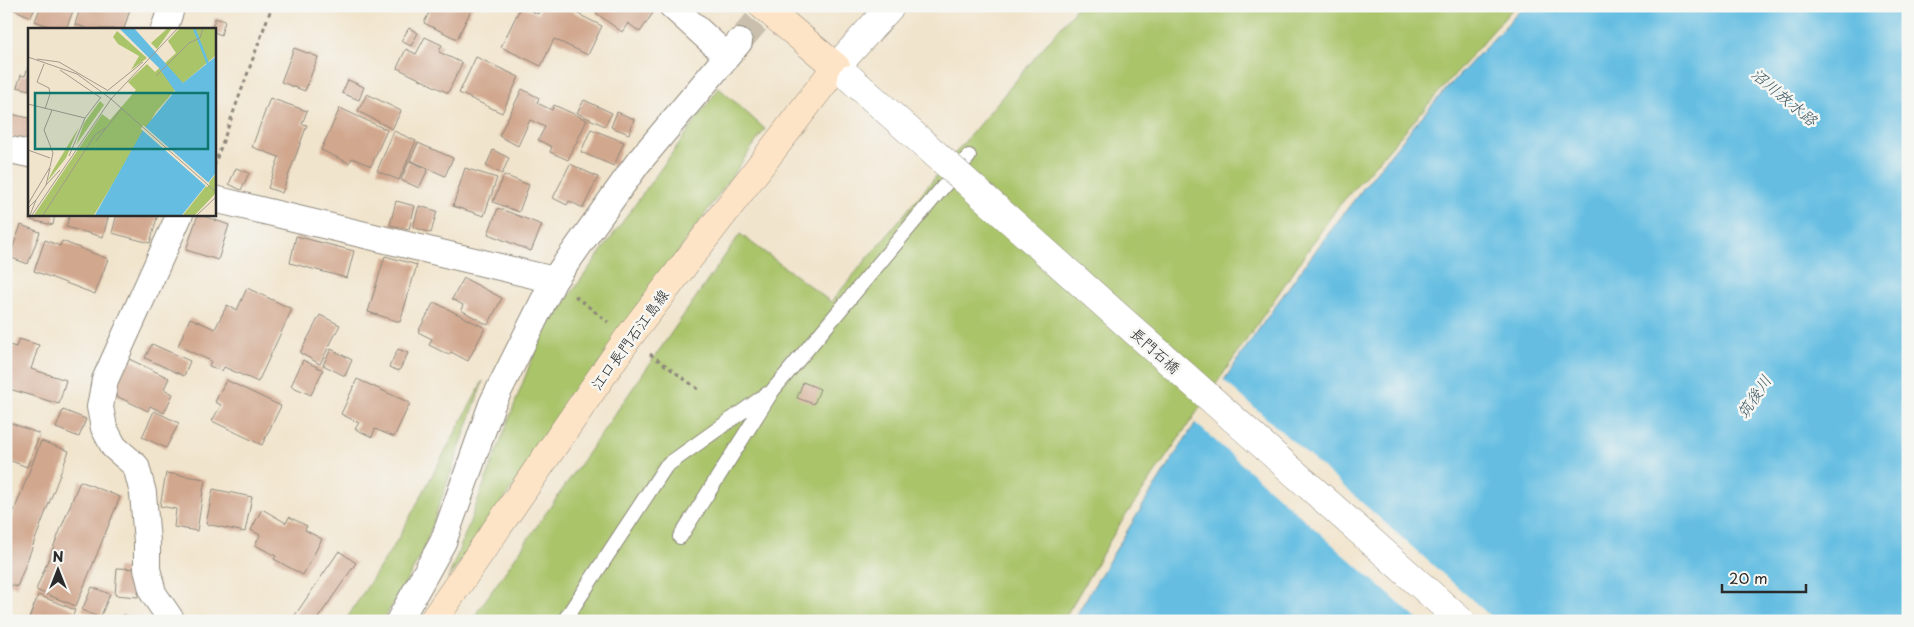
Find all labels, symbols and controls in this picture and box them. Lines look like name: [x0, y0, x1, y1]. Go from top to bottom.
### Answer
inset map: [28, 28, 215, 215]
water label: 沼川放水路: [1747, 61, 1824, 132]
street label: 江口長門石江島線: [584, 284, 674, 394]
street label: 長門石橋: [1126, 321, 1186, 379]
water label: 筑後川: [1730, 369, 1776, 423]
north arrow: [32, 544, 82, 594]
text: N: [52, 546, 64, 567]
scale bar: [1722, 562, 1805, 594]
text: 20 m: [1729, 566, 1768, 589]

